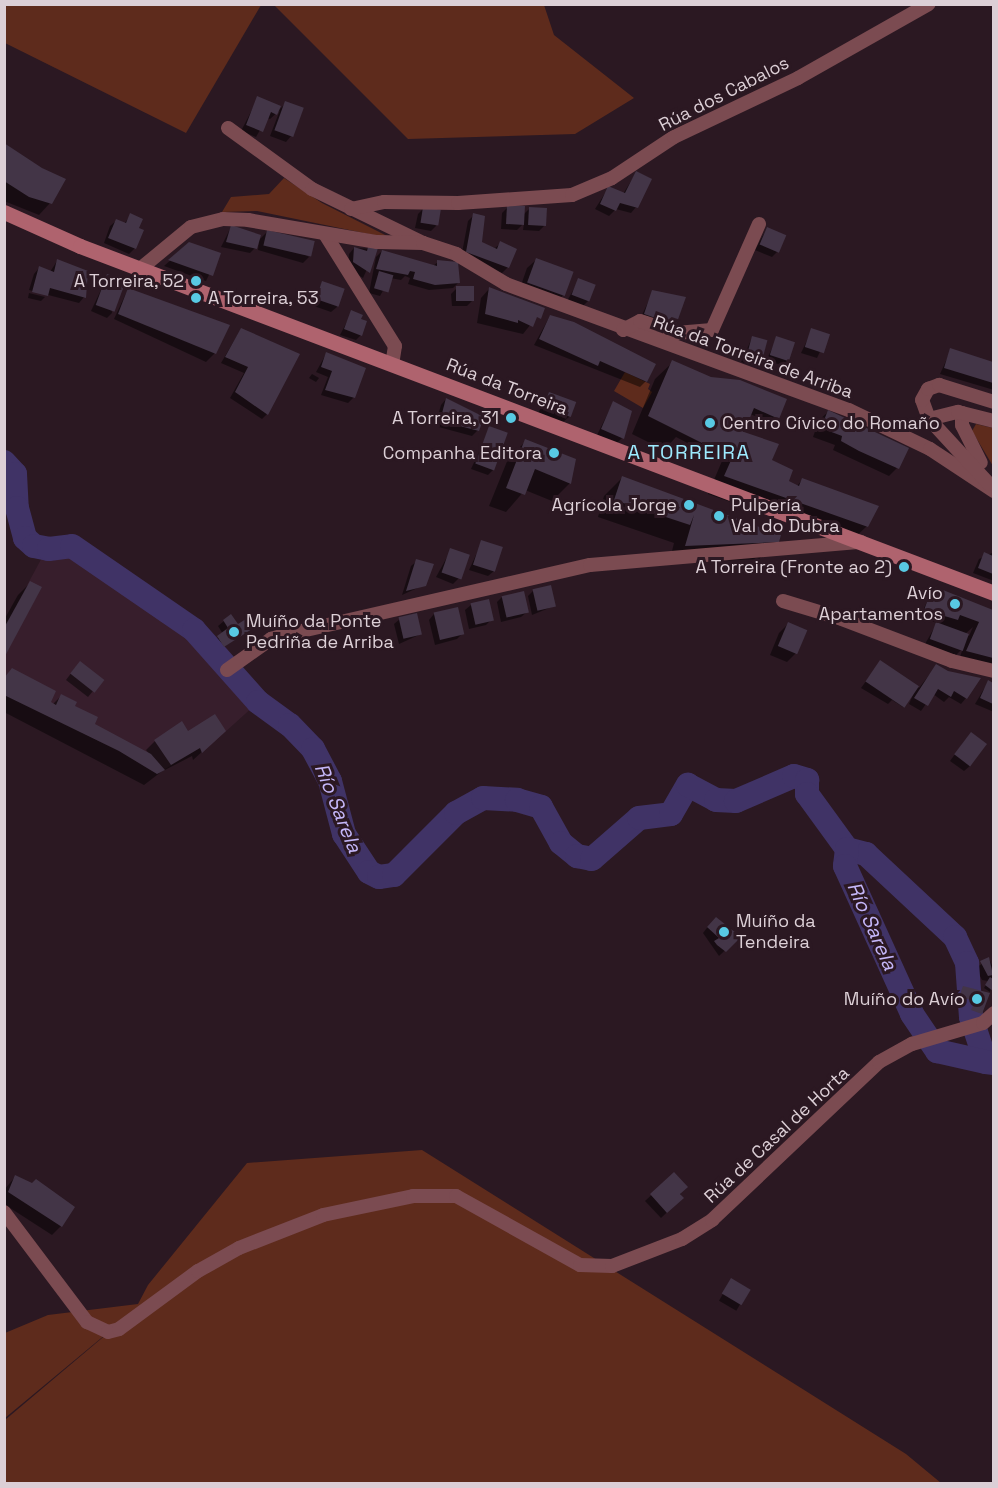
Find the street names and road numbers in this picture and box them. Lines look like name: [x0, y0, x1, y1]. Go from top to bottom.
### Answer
street label: Rúa dos Cabalos: [655, 52, 793, 136]
street label: Rúa da Torreira de Arriba: [650, 311, 856, 403]
street label: Rúa da Torreira: [443, 354, 571, 420]
street label: Rúa de Casal de Horta: [700, 1062, 854, 1208]

